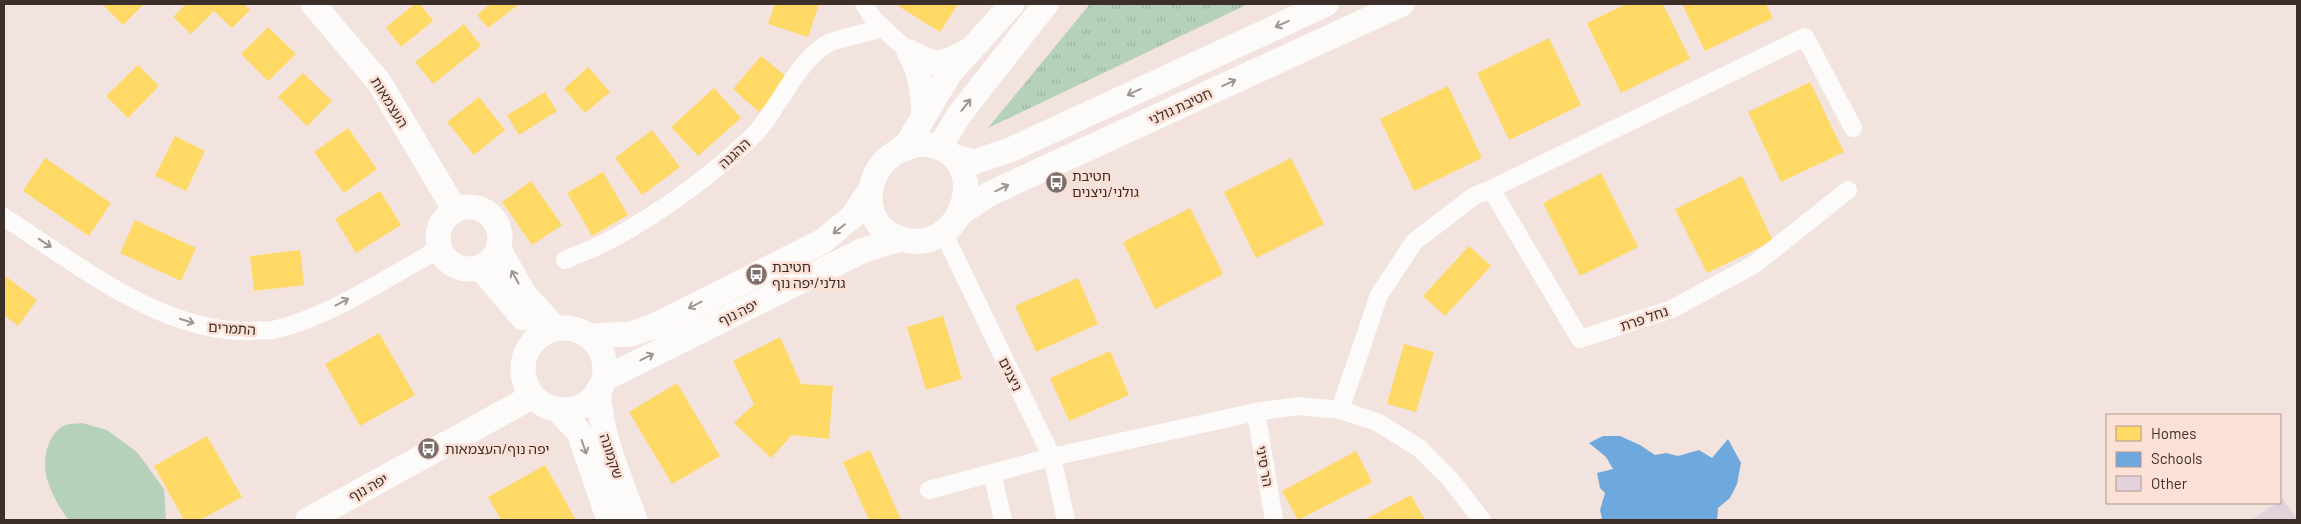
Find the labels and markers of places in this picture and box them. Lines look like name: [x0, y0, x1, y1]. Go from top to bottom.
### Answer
place label: חטיבת גולני/ניצנים: [1072, 167, 1139, 200]
bus stop icon: חטיבת גולני/ניצנים: [1044, 171, 1068, 195]
place label: חטיבת גולני/יפה נוף: [772, 258, 846, 291]
bus stop icon: חטיבת גולני/יפה נוף: [744, 262, 768, 286]
bus stop icon: יפה נוף/העצמאות: [417, 436, 441, 460]
place label: יפה נוף/העצמאות: [445, 440, 549, 457]

